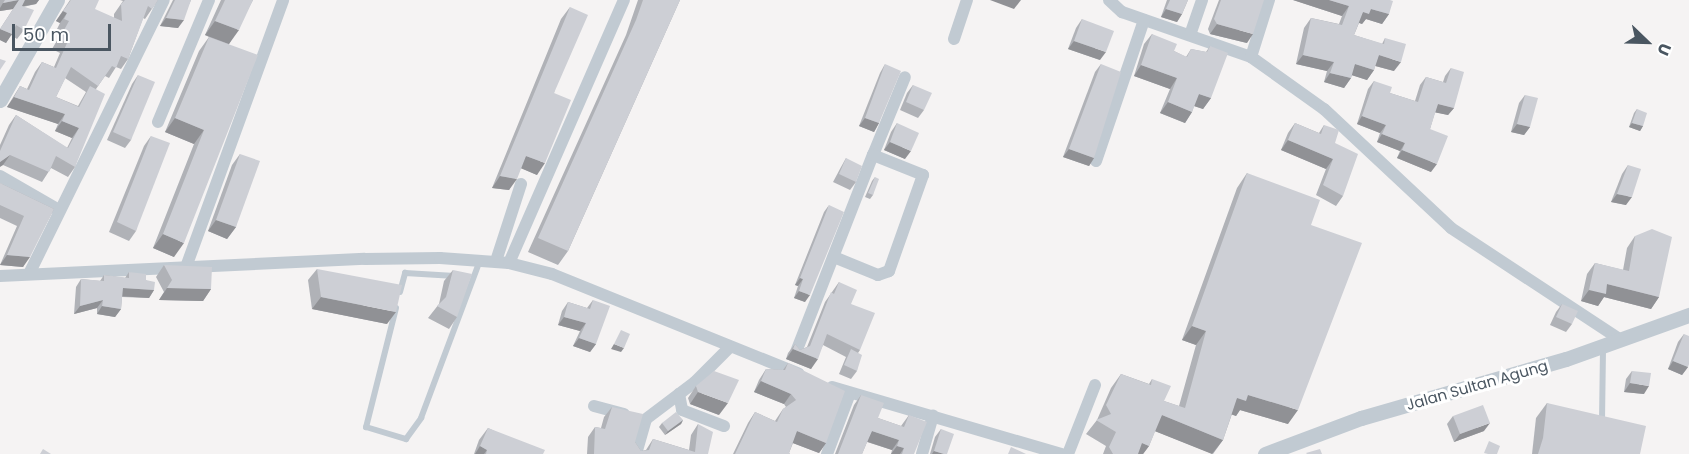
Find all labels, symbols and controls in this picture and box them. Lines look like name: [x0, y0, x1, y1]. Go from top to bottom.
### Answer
scale bar: [15, 12, 114, 50]
north arrow: [1617, 12, 1677, 72]
text: 50 m: [23, 22, 69, 47]
text: U: [1651, 40, 1677, 59]
street label: Jalan Sultan Agung: [1404, 356, 1550, 414]

